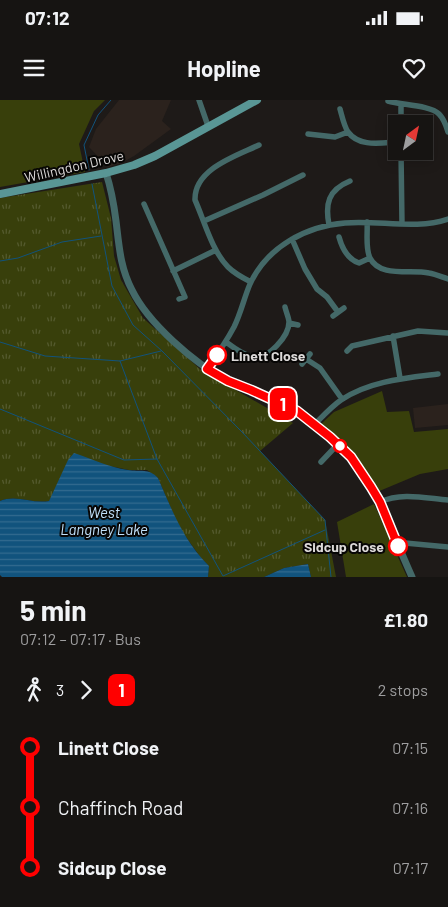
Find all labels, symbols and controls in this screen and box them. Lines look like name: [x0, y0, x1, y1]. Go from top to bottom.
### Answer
text: 07:12: [25, 6, 70, 29]
icon: menu: [20, 54, 48, 82]
icon: heart: [400, 54, 428, 82]
text: Hopline: [187, 55, 261, 81]
north arrow: [388, 115, 432, 160]
map controls: [388, 115, 433, 160]
street label: Willingdon Drove: [23, 146, 125, 186]
marker: Linett Close: [207, 345, 227, 365]
place label: Linett Close: [231, 347, 306, 364]
line badge: 1: [267, 388, 299, 420]
text: 1: [280, 393, 286, 415]
unlabelled marker: [333, 439, 347, 453]
water label: West Langney Lake: [60, 503, 148, 538]
marker: Sidcup Close: [388, 536, 408, 556]
place label: Sidcup Close: [304, 538, 384, 555]
text: 5 min: [20, 593, 87, 627]
text: £1.80: [383, 608, 428, 631]
text: 07:12 – 07:17 · Bus: [20, 629, 141, 648]
icon: walk: [20, 676, 48, 704]
icon: forward: [72, 676, 100, 704]
text: 1: [118, 679, 125, 701]
text: 3: [56, 680, 64, 699]
text: 2 stops: [378, 680, 428, 699]
text: Linett Close: [58, 736, 159, 759]
text: 07:15: [392, 738, 428, 757]
text: Chaffinch Road: [58, 796, 183, 819]
text: 07:16: [392, 798, 428, 817]
text: Sidcup Close: [58, 856, 167, 879]
text: 07:17: [393, 858, 428, 877]

